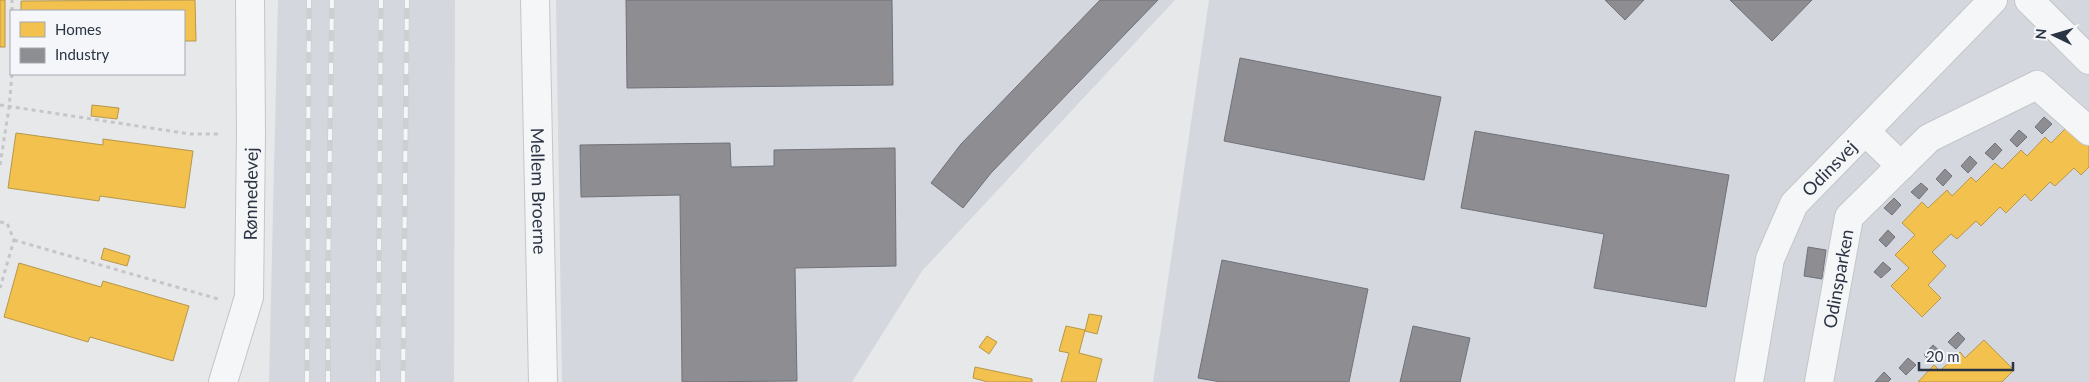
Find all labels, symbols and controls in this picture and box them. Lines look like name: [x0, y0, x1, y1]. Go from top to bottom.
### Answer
legend: [10, 10, 185, 75]
north arrow: [2029, 10, 2079, 60]
text: Homes: [55, 20, 101, 38]
text: N: [2032, 28, 2049, 40]
text: Industry: [55, 45, 110, 63]
street label: Mellem Broerne: [527, 127, 551, 255]
street label: Odinsvej: [1797, 136, 1861, 201]
street label: Rønnedevej: [239, 147, 262, 240]
street label: Odinsparken: [1818, 227, 1858, 330]
scale bar: [1919, 340, 2013, 372]
text: 20 m: [1926, 347, 1960, 365]

